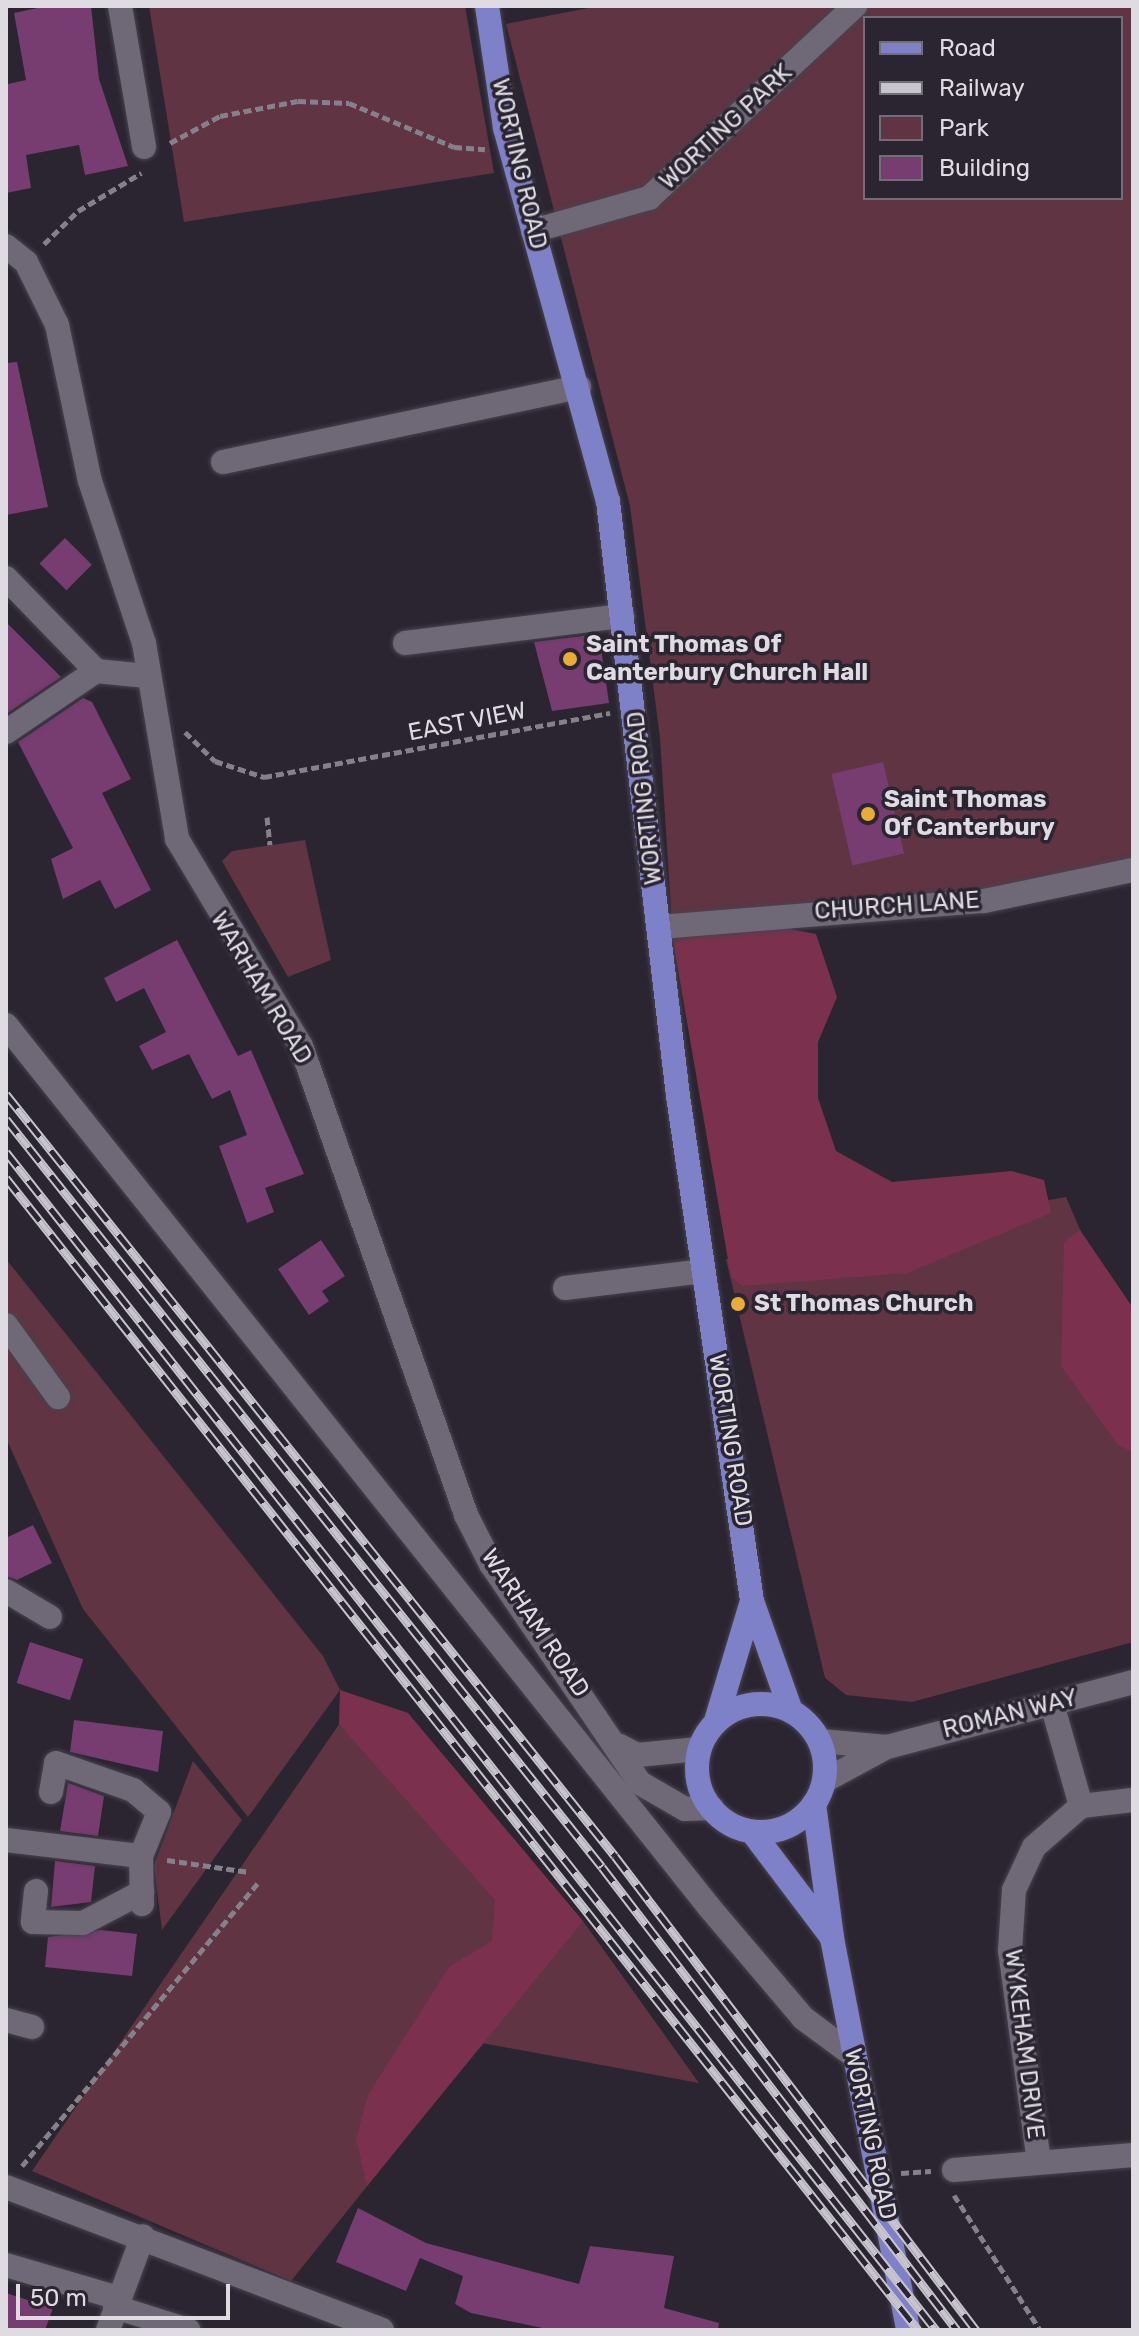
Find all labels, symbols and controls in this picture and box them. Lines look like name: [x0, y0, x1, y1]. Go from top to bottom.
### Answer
legend: [863, 16, 1123, 200]
text: Road: [939, 34, 996, 62]
street label: WORTING PARK: [654, 58, 798, 196]
text: Railway: [939, 74, 1025, 102]
street label: WORTING ROAD: [485, 76, 553, 252]
text: Park: [939, 114, 989, 142]
text: Building: [939, 154, 1030, 182]
place label: Saint Thomas Of Canterbury Church Hall: [586, 631, 869, 687]
marker: Saint Thomas Of Canterbury Church Hall: [561, 650, 579, 668]
street label: EAST VIEW: [405, 696, 529, 748]
street label: WORTING ROAD: [622, 710, 668, 886]
place label: Saint Thomas Of Canterbury: [884, 786, 1055, 842]
marker: Saint Thomas Of Canterbury: [859, 805, 877, 823]
street label: CHURCH LANE: [813, 886, 981, 926]
street label: WARHAM ROAD: [204, 907, 318, 1069]
place label: St Thomas Church: [754, 1290, 974, 1318]
marker: St Thomas Church: [729, 1295, 747, 1313]
street label: WORTING ROAD: [702, 1352, 758, 1528]
street label: WARHAM ROAD: [475, 1543, 595, 1703]
street label: ROMAN WAY: [940, 1683, 1080, 1745]
street label: WYKEHAM DRIVE: [998, 1947, 1050, 2141]
street label: WORTING ROAD: [838, 2046, 902, 2222]
scale bar: [20, 2268, 234, 2318]
text: 50 m: [30, 2284, 87, 2312]

